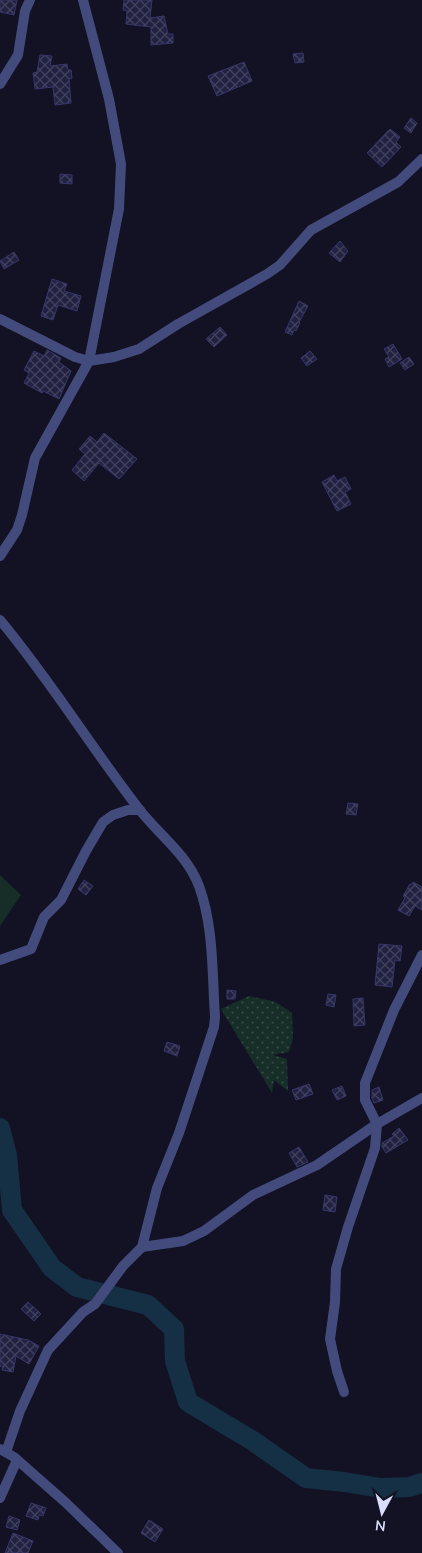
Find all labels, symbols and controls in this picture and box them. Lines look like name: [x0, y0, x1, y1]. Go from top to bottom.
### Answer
north arrow: [357, 1488, 407, 1538]
text: N: [374, 1515, 387, 1535]

